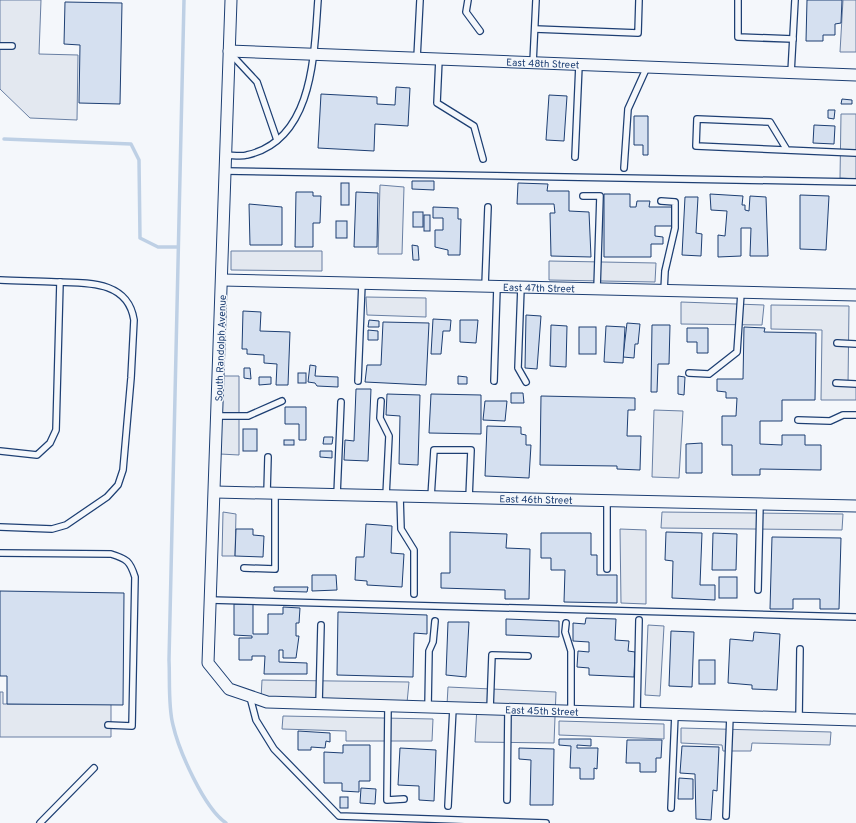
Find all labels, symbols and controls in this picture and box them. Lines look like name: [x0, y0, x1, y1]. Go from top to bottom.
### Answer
street label: East 48th Street: [506, 57, 580, 72]
street label: East 47th Street: [503, 282, 575, 296]
street label: South Randolph Avenue: [213, 294, 230, 402]
street label: East 46th Street: [499, 493, 573, 508]
street label: East 45th Street: [505, 704, 579, 720]

